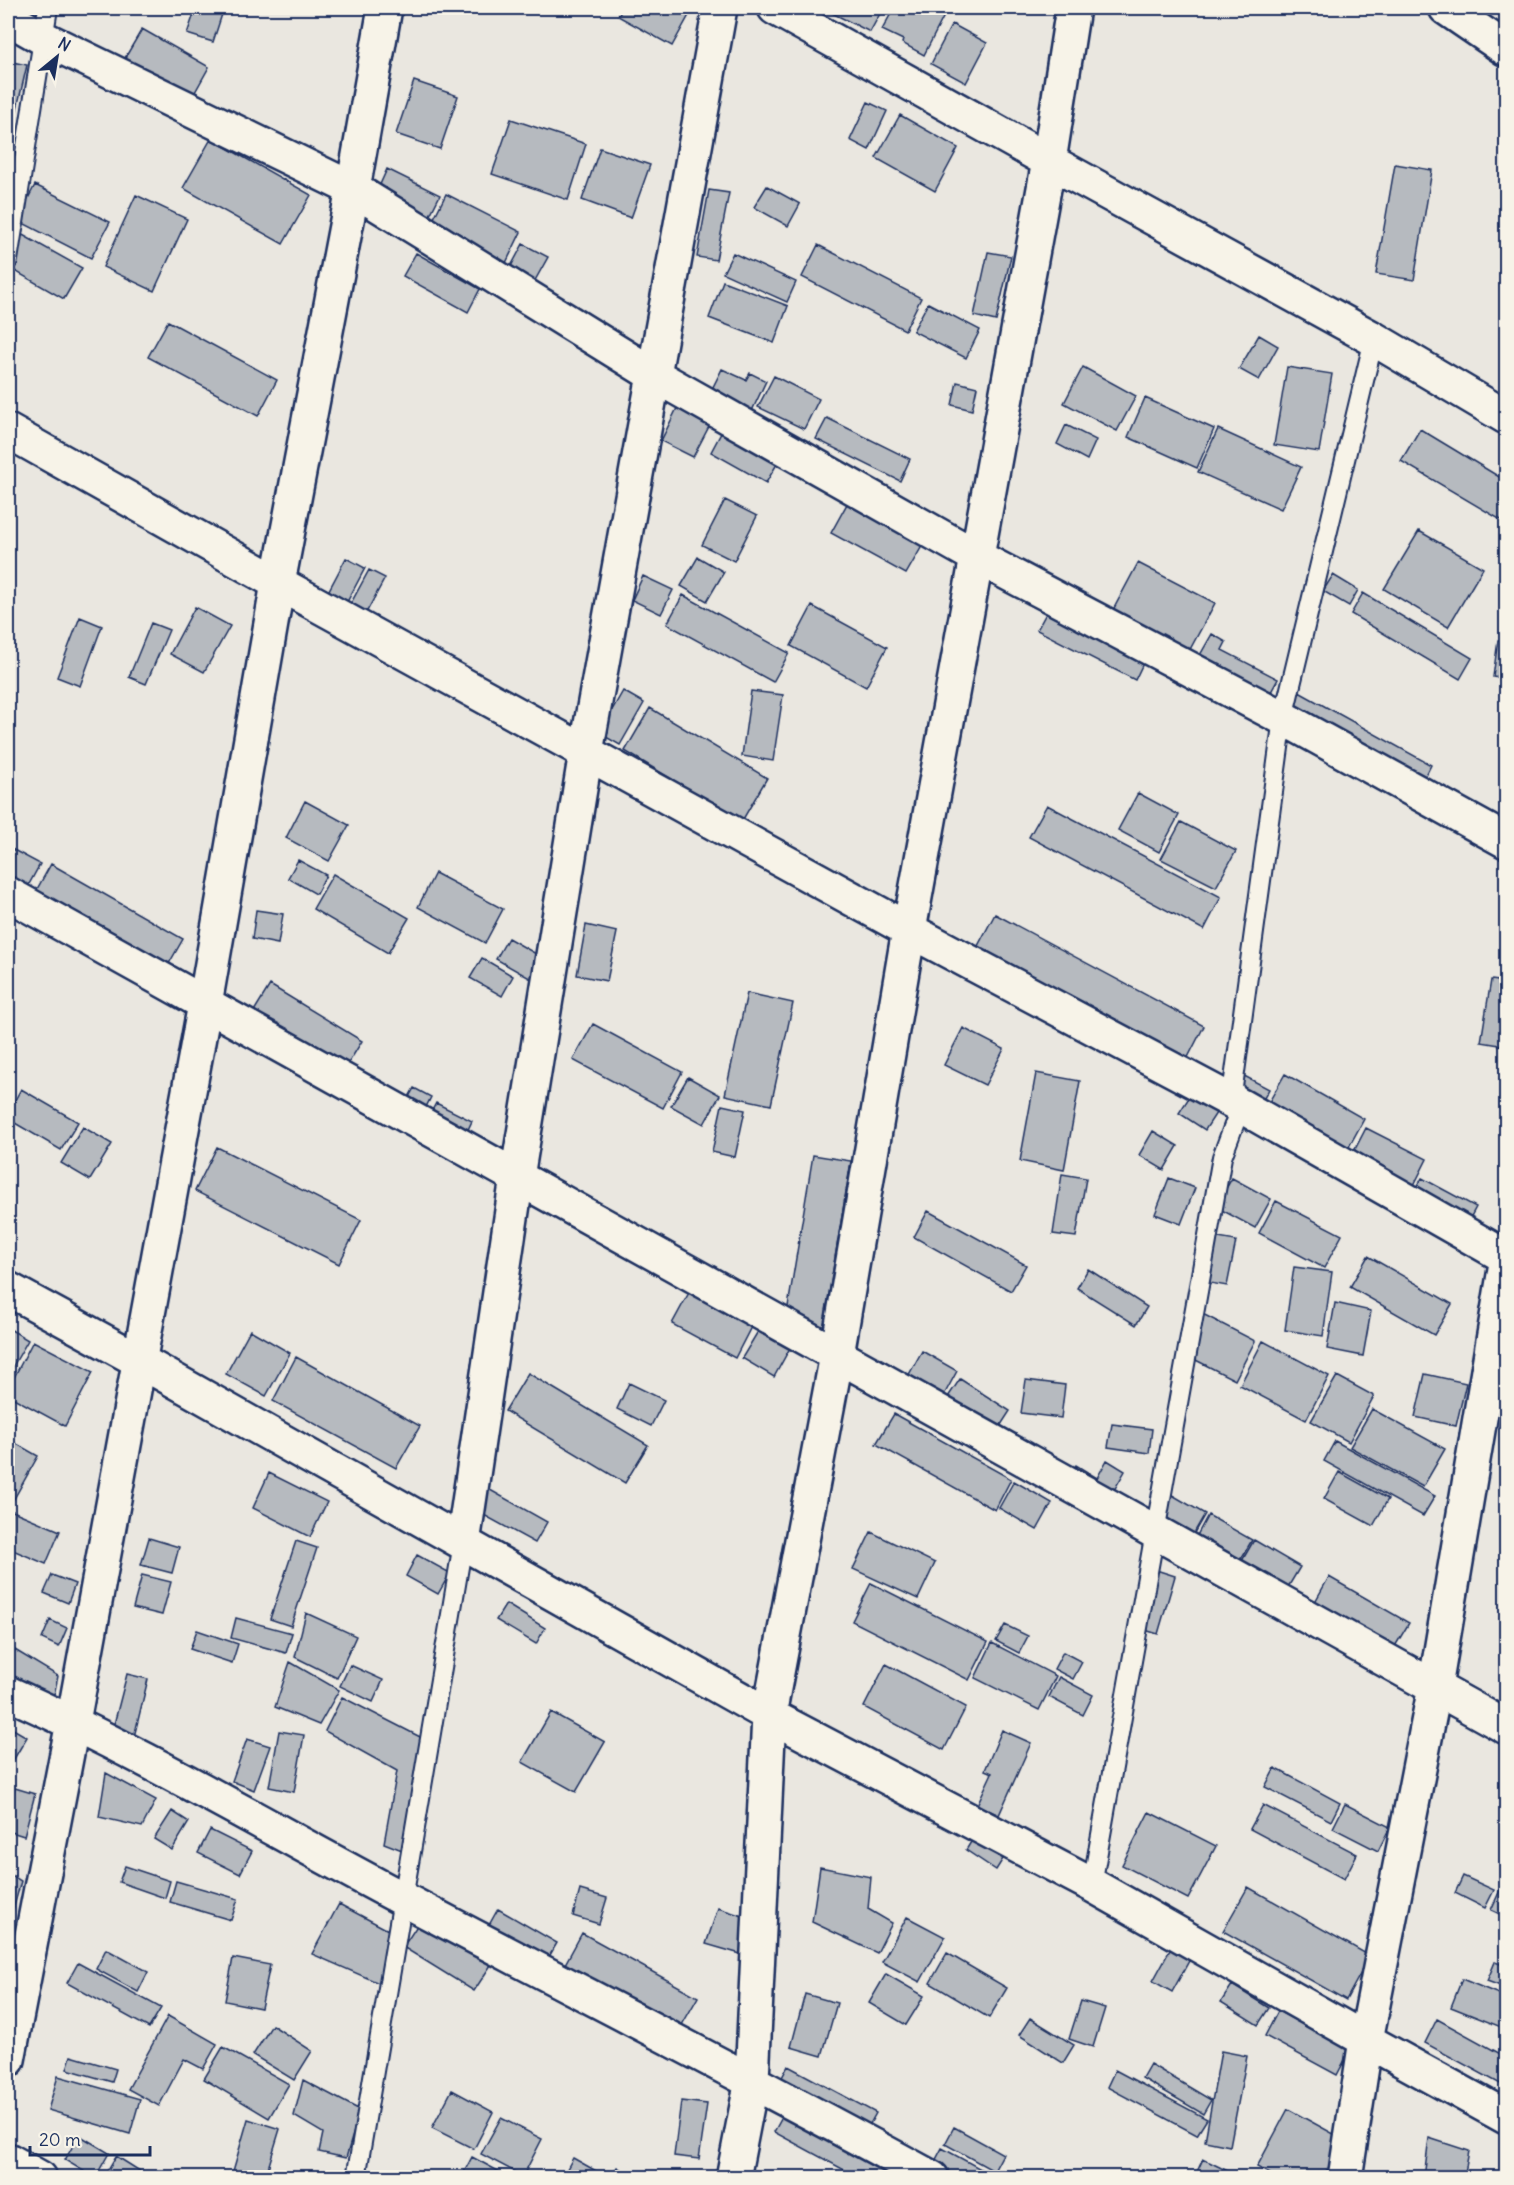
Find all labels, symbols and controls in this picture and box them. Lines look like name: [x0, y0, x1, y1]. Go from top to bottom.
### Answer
north arrow: [27, 27, 87, 87]
text: N: [55, 33, 74, 55]
scale bar: [30, 2119, 150, 2157]
text: 20 m: [39, 2128, 81, 2151]

